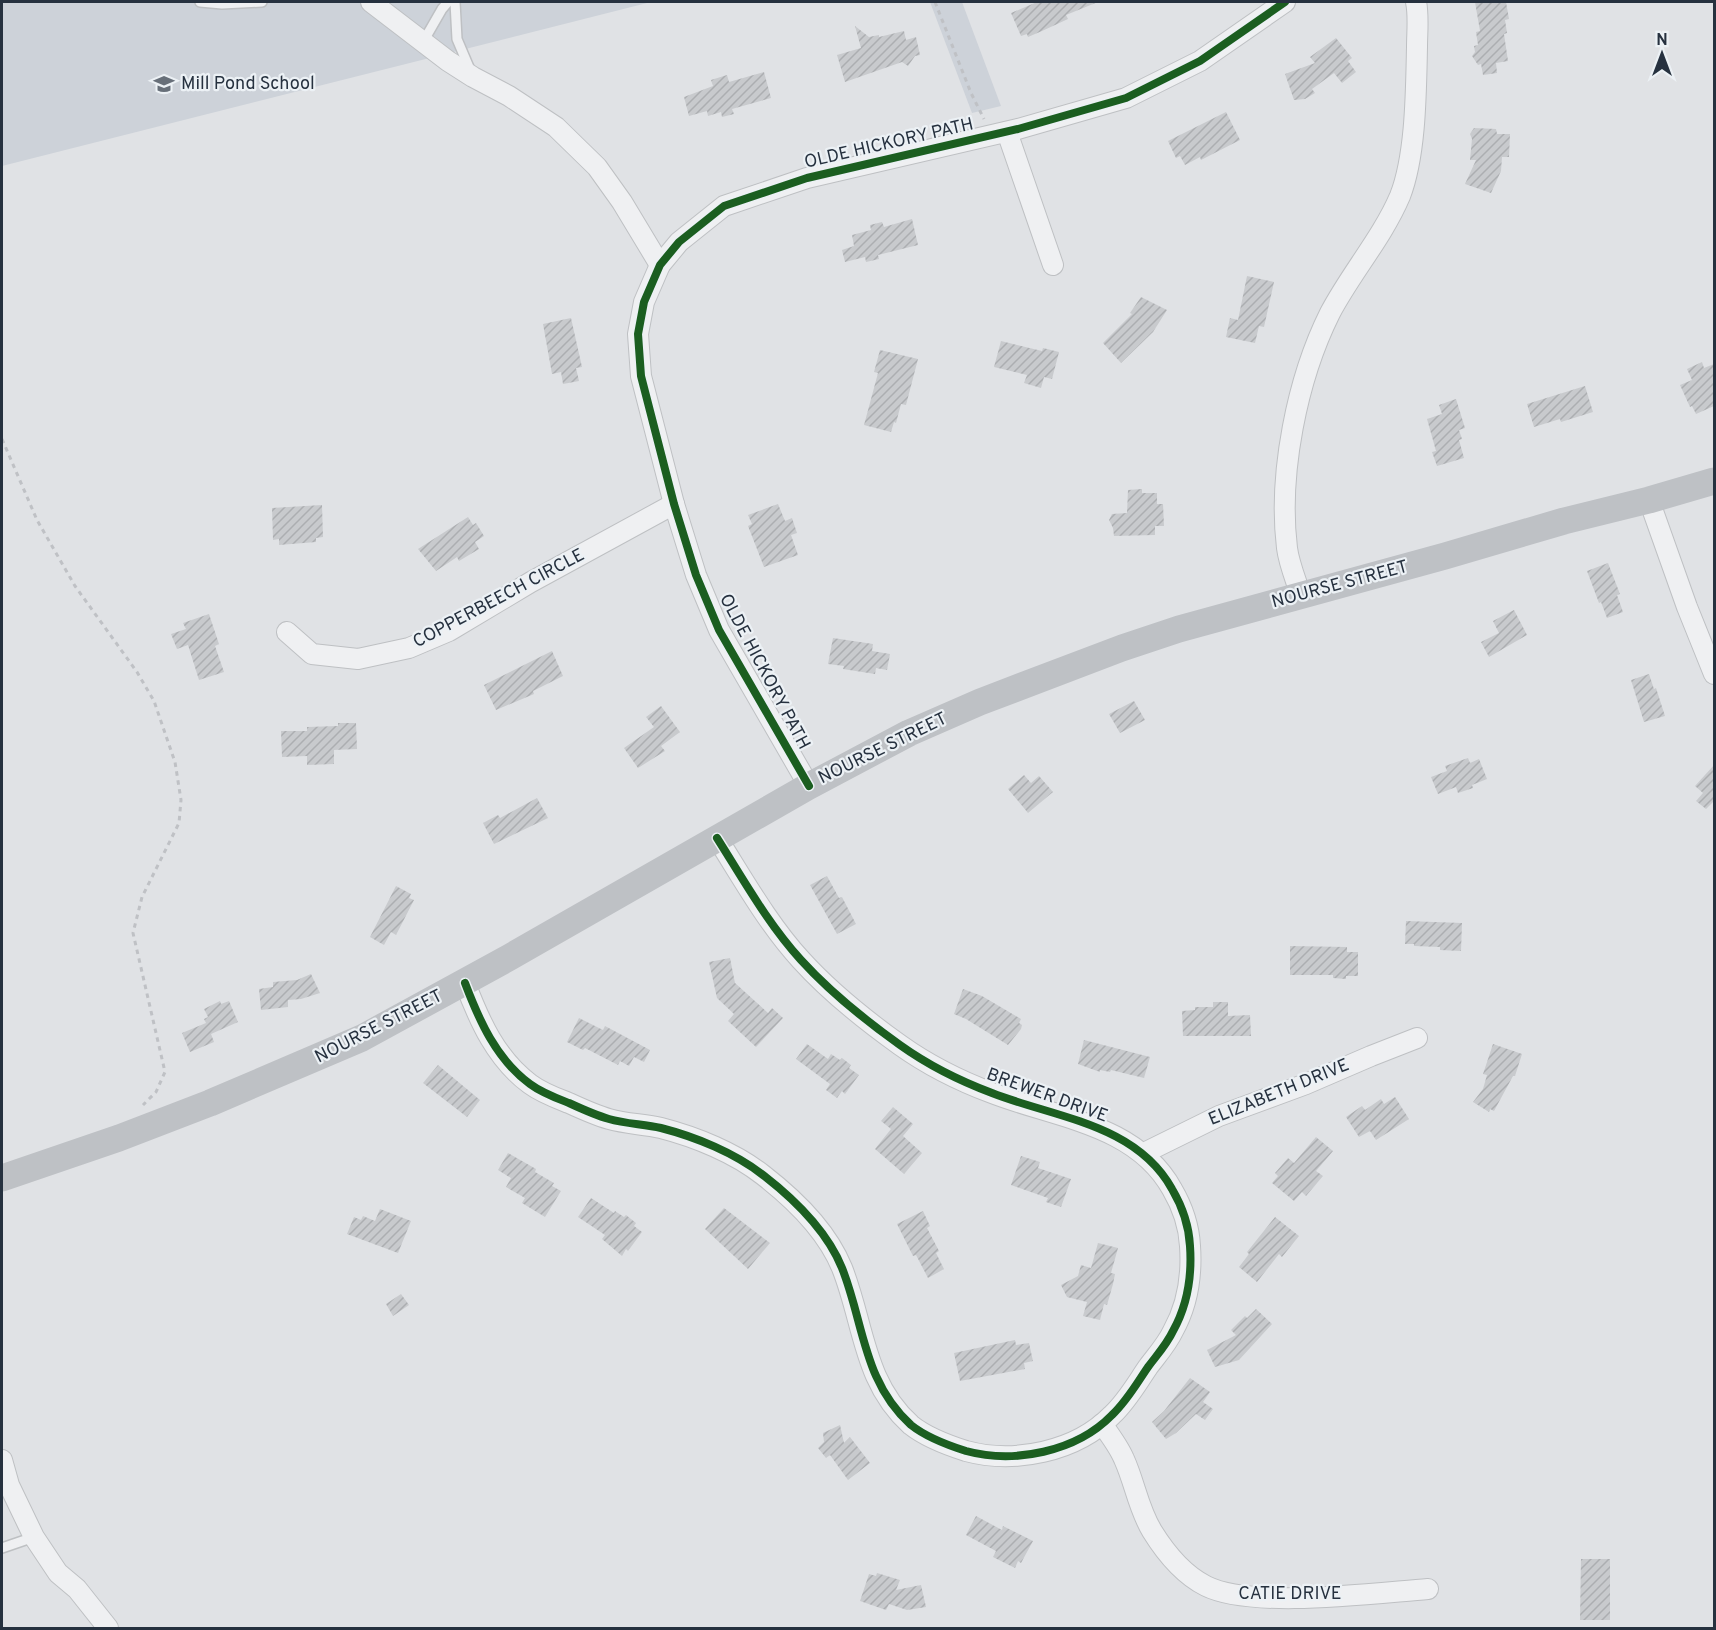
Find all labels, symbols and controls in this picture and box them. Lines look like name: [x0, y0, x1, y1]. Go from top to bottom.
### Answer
north arrow: [1632, 24, 1692, 84]
text: N: [1656, 31, 1668, 51]
school or university icon: Mill Pond School: [152, 72, 176, 96]
place label: Mill Pond School: [181, 73, 315, 96]
street label: OLDE HICKORY PATH: [802, 113, 976, 175]
street label: COPPERBEECH CIRCLE: [409, 544, 589, 654]
street label: NOURSE STREET: [1269, 556, 1411, 614]
street label: OLDE HICKORY PATH: [713, 590, 815, 754]
street label: NOURSE STREET: [815, 708, 951, 790]
street label: NOURSE STREET: [311, 985, 447, 1069]
street label: ELIZABETH DRIVE: [1205, 1054, 1353, 1132]
street label: BREWER DRIVE: [983, 1063, 1111, 1129]
street label: CATIE DRIVE: [1238, 1583, 1342, 1606]

